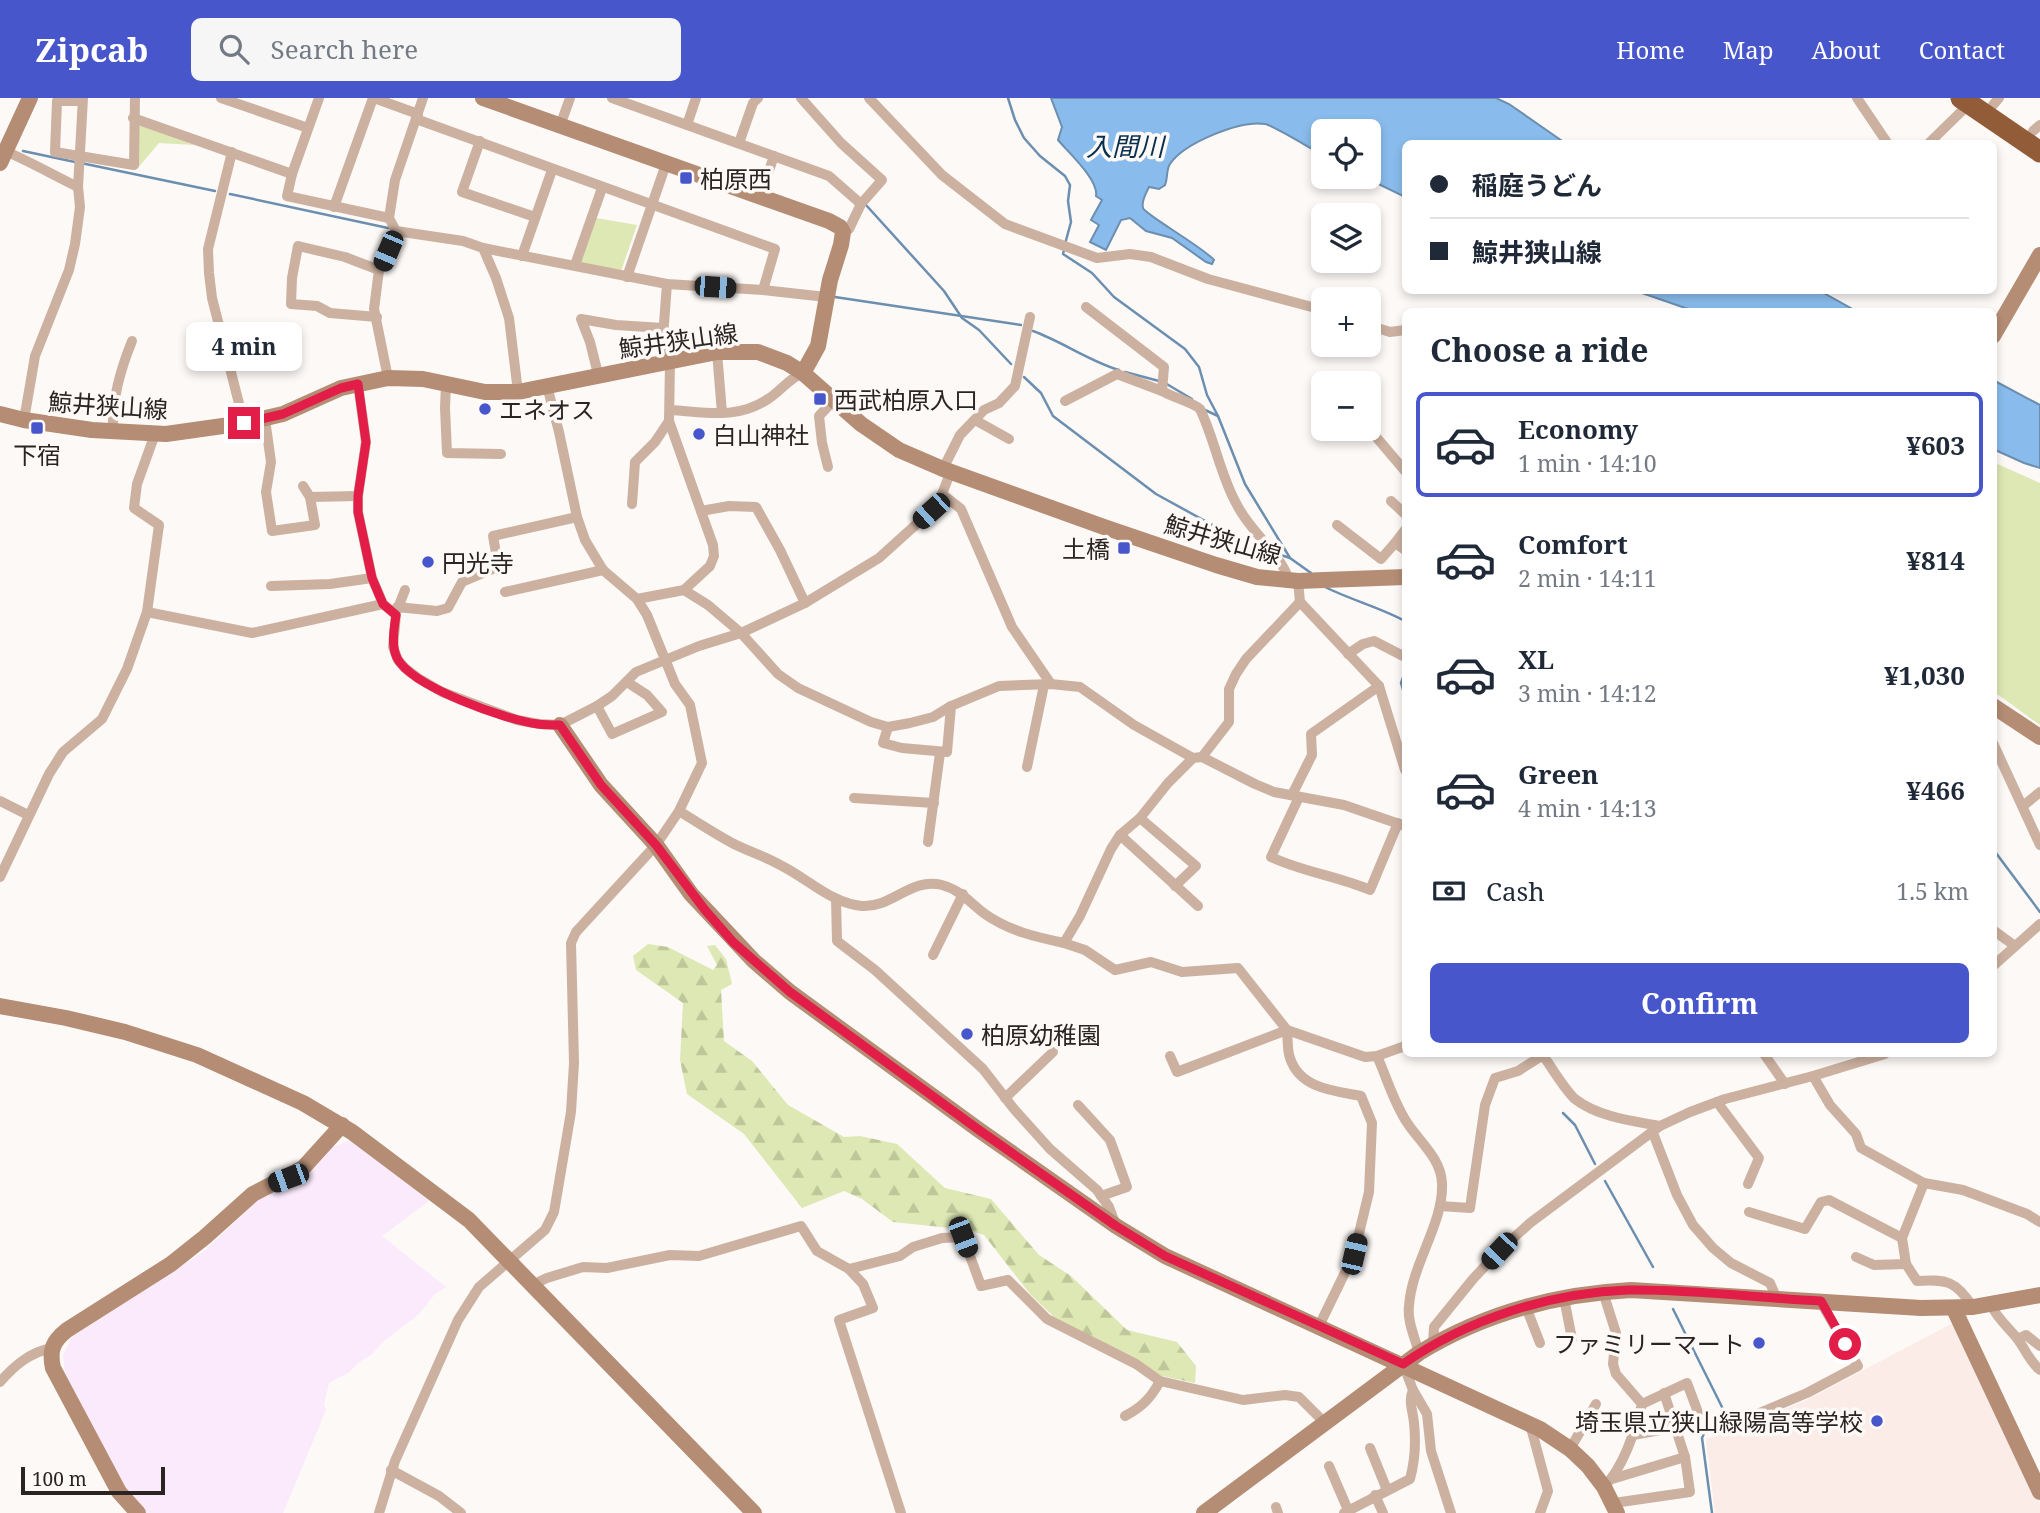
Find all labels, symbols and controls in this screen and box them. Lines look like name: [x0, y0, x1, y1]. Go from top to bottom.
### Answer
search box: [191, 18, 681, 81]
text: Zipcab: [35, 27, 149, 72]
icon: search: [215, 30, 253, 68]
text: Search here: [271, 31, 418, 67]
text: Home: [1616, 33, 1685, 66]
text: Map: [1723, 33, 1774, 66]
text: About: [1812, 33, 1881, 66]
text: Contact: [1919, 33, 2005, 66]
map controls: [1311, 119, 1381, 441]
button: locate: [1311, 119, 1381, 189]
water label: 入間川: [1086, 128, 1167, 164]
place label: 柏原西: [700, 162, 772, 195]
text: 稲庭うどん: [1472, 167, 1602, 203]
marker: 柏原西: [678, 170, 694, 186]
button: layers: [1311, 203, 1381, 273]
car: [371, 228, 406, 274]
text: 鯨井狭山線: [1472, 234, 1602, 270]
car: [694, 275, 737, 299]
button: +: [1311, 287, 1381, 357]
street label: 鯨井狭山線: [616, 315, 740, 365]
callout: 4 min: [186, 322, 302, 370]
text: Choose a ride: [1430, 328, 1649, 371]
text: 4 min: [211, 330, 277, 362]
button: −: [1311, 371, 1381, 441]
place label: 西武柏原入口: [834, 383, 978, 416]
street label: 鯨井狭山線: [47, 384, 169, 426]
marker: 西武柏原入口: [812, 391, 828, 407]
place label: エネオス: [499, 393, 595, 426]
marker: エネオス: [477, 401, 493, 417]
route end: [228, 407, 260, 439]
text: Economy: [1518, 411, 1638, 447]
icon: car: [1434, 413, 1497, 476]
place label: 白山神社: [713, 418, 809, 451]
marker: 下宿: [29, 420, 45, 436]
marker: 白山神社: [691, 426, 707, 442]
text: ¥603: [1906, 427, 1965, 463]
place label: 下宿: [13, 438, 61, 471]
text: 1 min · 14:10: [1518, 447, 1656, 479]
car: [909, 489, 954, 533]
street label: 鯨井狭山線: [1161, 507, 1285, 571]
text: Comfort: [1518, 526, 1628, 562]
icon: car: [1434, 528, 1497, 591]
place label: 土橋: [1062, 532, 1110, 565]
marker: 土橋: [1116, 540, 1132, 556]
text: ¥814: [1906, 542, 1965, 578]
place label: 円光寺: [442, 546, 514, 579]
marker: 円光寺: [420, 554, 436, 570]
text: 2 min · 14:11: [1518, 562, 1656, 594]
text: XL: [1518, 641, 1554, 677]
icon: car: [1434, 643, 1497, 706]
text: ¥1,030: [1884, 657, 1965, 693]
text: 3 min · 14:12: [1518, 677, 1656, 709]
text: Green: [1518, 756, 1599, 792]
icon: car: [1434, 758, 1497, 821]
text: ¥466: [1906, 772, 1965, 808]
text: 4 min · 14:13: [1518, 792, 1656, 824]
icon: cash: [1430, 872, 1468, 910]
text: Cash: [1486, 873, 1545, 909]
text: 1.5 km: [1896, 875, 1969, 907]
button: Confirm: [1430, 963, 1969, 1043]
place label: 柏原幼稚園: [981, 1018, 1101, 1051]
marker: 柏原幼稚園: [959, 1026, 975, 1042]
car: [265, 1161, 312, 1195]
car: [946, 1214, 981, 1260]
car: [1477, 1228, 1522, 1274]
car: [1340, 1231, 1369, 1277]
place label: ファミリーマート: [1553, 1327, 1745, 1360]
route start: [1829, 1328, 1861, 1360]
marker: ファミリーマート: [1751, 1335, 1767, 1351]
place label: 埼玉県立狭山緑陽高等学校: [1575, 1405, 1863, 1438]
marker: 埼玉県立狭山緑陽高等学校: [1869, 1413, 1885, 1429]
scale bar: [21, 1464, 164, 1496]
text: 100 m: [32, 1466, 87, 1492]

